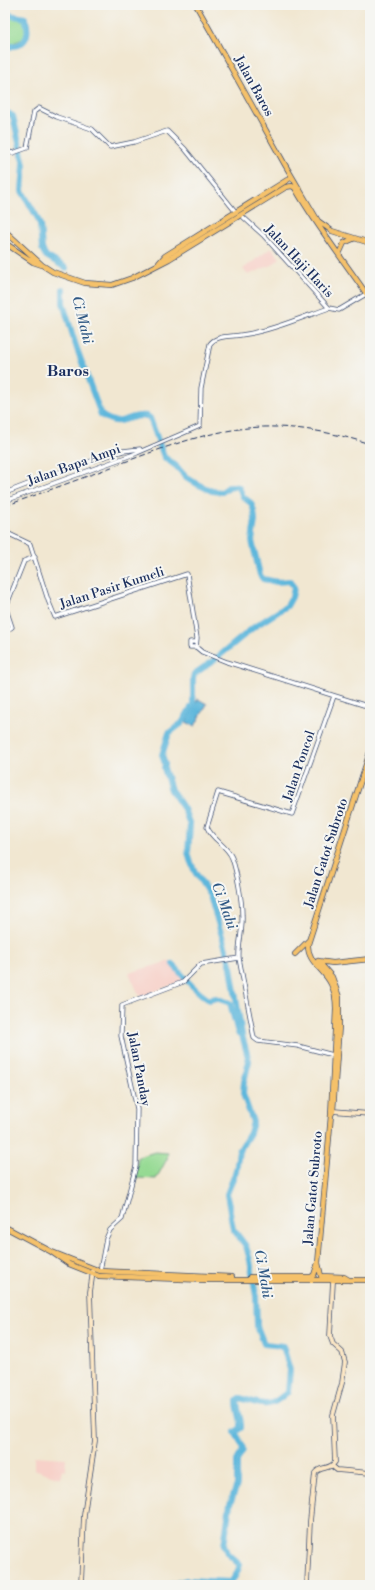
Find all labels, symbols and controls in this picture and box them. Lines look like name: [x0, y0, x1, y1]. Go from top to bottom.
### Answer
street label: Jalan Baros: [230, 52, 277, 119]
street label: Jalan Haji Haris: [260, 220, 337, 301]
water label: Ci Mahi: [67, 294, 97, 347]
district label: Baros: [47, 362, 89, 381]
street label: Jalan Bapa Ampi: [25, 441, 123, 490]
street label: Jalan Pasir Kumeli: [57, 564, 166, 613]
street label: Jalan Poncol: [279, 728, 319, 804]
street label: Jalan Gatot Subroto: [300, 796, 351, 911]
water label: Ci Mahi: [207, 880, 241, 933]
street label: Jalan Panday: [124, 1029, 154, 1108]
street label: Jalan Gatot Subroto: [300, 1130, 326, 1247]
water label: Ci Mahi: [250, 1248, 276, 1300]

